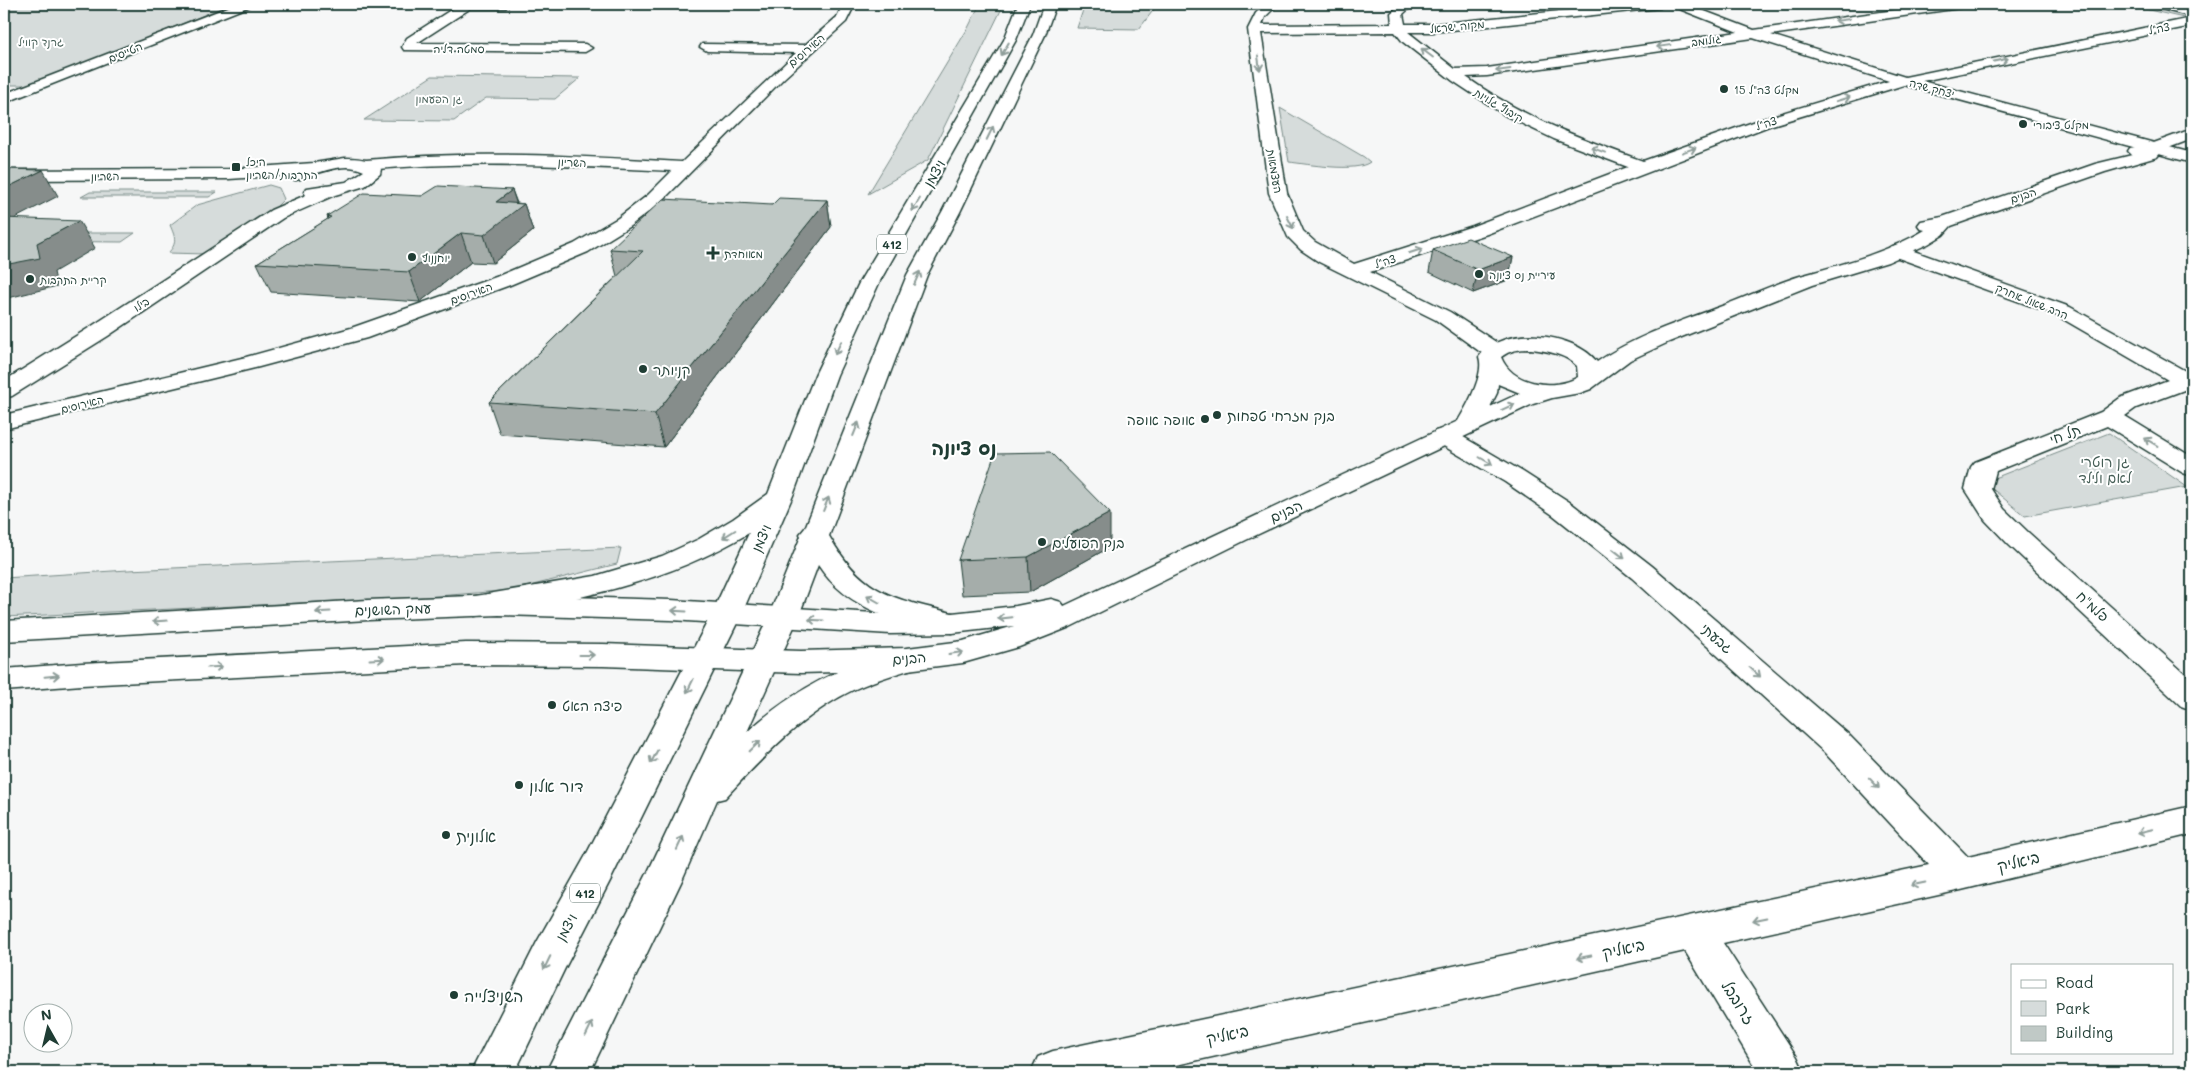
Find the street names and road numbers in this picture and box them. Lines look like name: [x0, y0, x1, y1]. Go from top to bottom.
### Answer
street label: מקוה ישראל: [1429, 16, 1485, 36]
street label: צה"ל: [2147, 19, 2171, 37]
street label: האירוסים: [784, 30, 828, 70]
street label: גולומב: [1690, 30, 1722, 50]
street label: הטייסים: [105, 38, 145, 66]
street label: סמטה דליה: [433, 41, 485, 56]
street label: יצחק שדה: [1908, 75, 1956, 101]
street label: קיבוץ גלויות: [1471, 84, 1526, 126]
street label: צה"ל: [1753, 113, 1779, 133]
street label: העצמאות: [1264, 147, 1286, 194]
street label: השריון: [557, 154, 587, 170]
street label: ויצמן: [919, 156, 949, 190]
street label: השריון: [91, 168, 119, 184]
street label: הבנים: [2008, 184, 2038, 206]
road number: 412: [877, 234, 907, 253]
street label: צה"ל: [1372, 251, 1398, 271]
street label: האירוסים: [448, 278, 494, 308]
street label: הרב שאול אחרק: [1994, 280, 2070, 322]
street label: בילו: [130, 293, 152, 315]
street label: האירוסים: [59, 391, 105, 417]
street label: תל חי: [2047, 419, 2083, 449]
street label: הבנים: [1266, 495, 1306, 527]
street label: ויצמן: [746, 521, 776, 555]
street label: פלמ"ח: [2073, 586, 2113, 626]
street label: עמק השושנים: [354, 598, 432, 620]
street label: גבעתי: [1697, 619, 1737, 657]
street label: הבנים: [891, 647, 927, 669]
street label: ביאליק: [1995, 846, 2042, 877]
road number: 412: [570, 884, 600, 902]
street label: ויצמן: [551, 910, 581, 944]
street label: ביאליק: [1600, 933, 1647, 964]
street label: זרובבל: [1717, 976, 1761, 1028]
street label: ביאליק: [1204, 1019, 1251, 1050]

